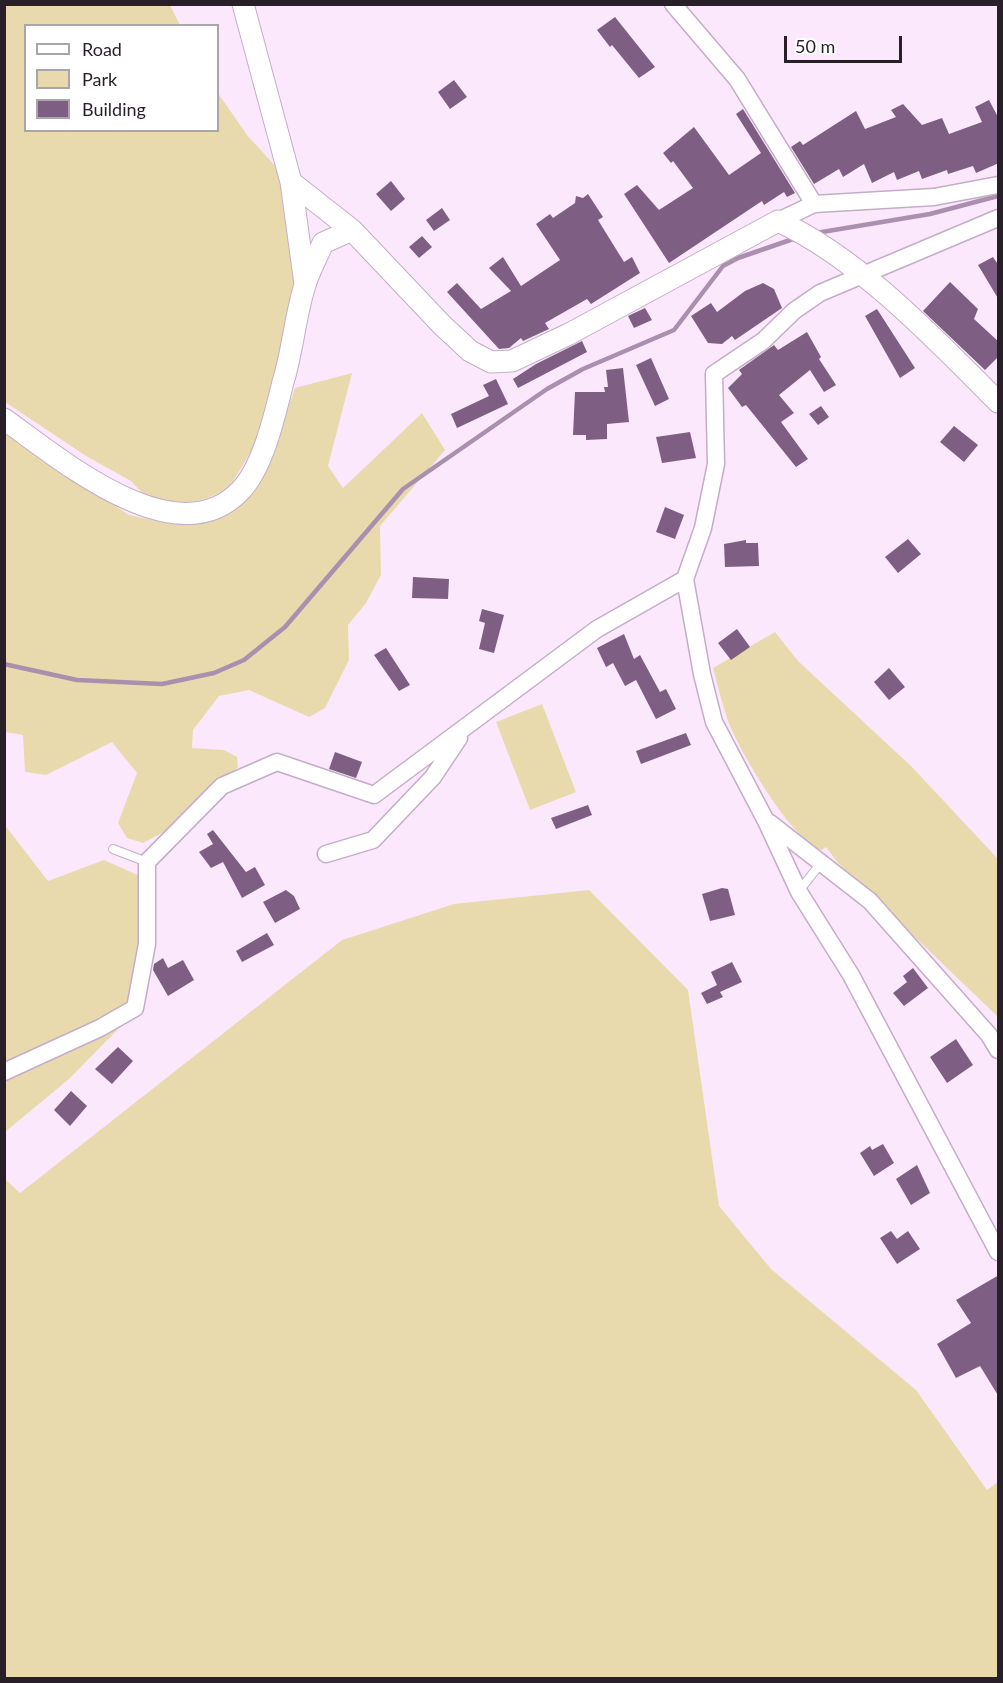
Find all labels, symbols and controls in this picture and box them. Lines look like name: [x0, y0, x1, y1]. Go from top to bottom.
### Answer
legend: [24, 24, 219, 132]
scale bar: [787, 24, 906, 62]
text: 50 m: [795, 35, 835, 57]
text: Road: [82, 38, 122, 60]
text: Park: [82, 68, 117, 90]
text: Building: [82, 98, 146, 120]

